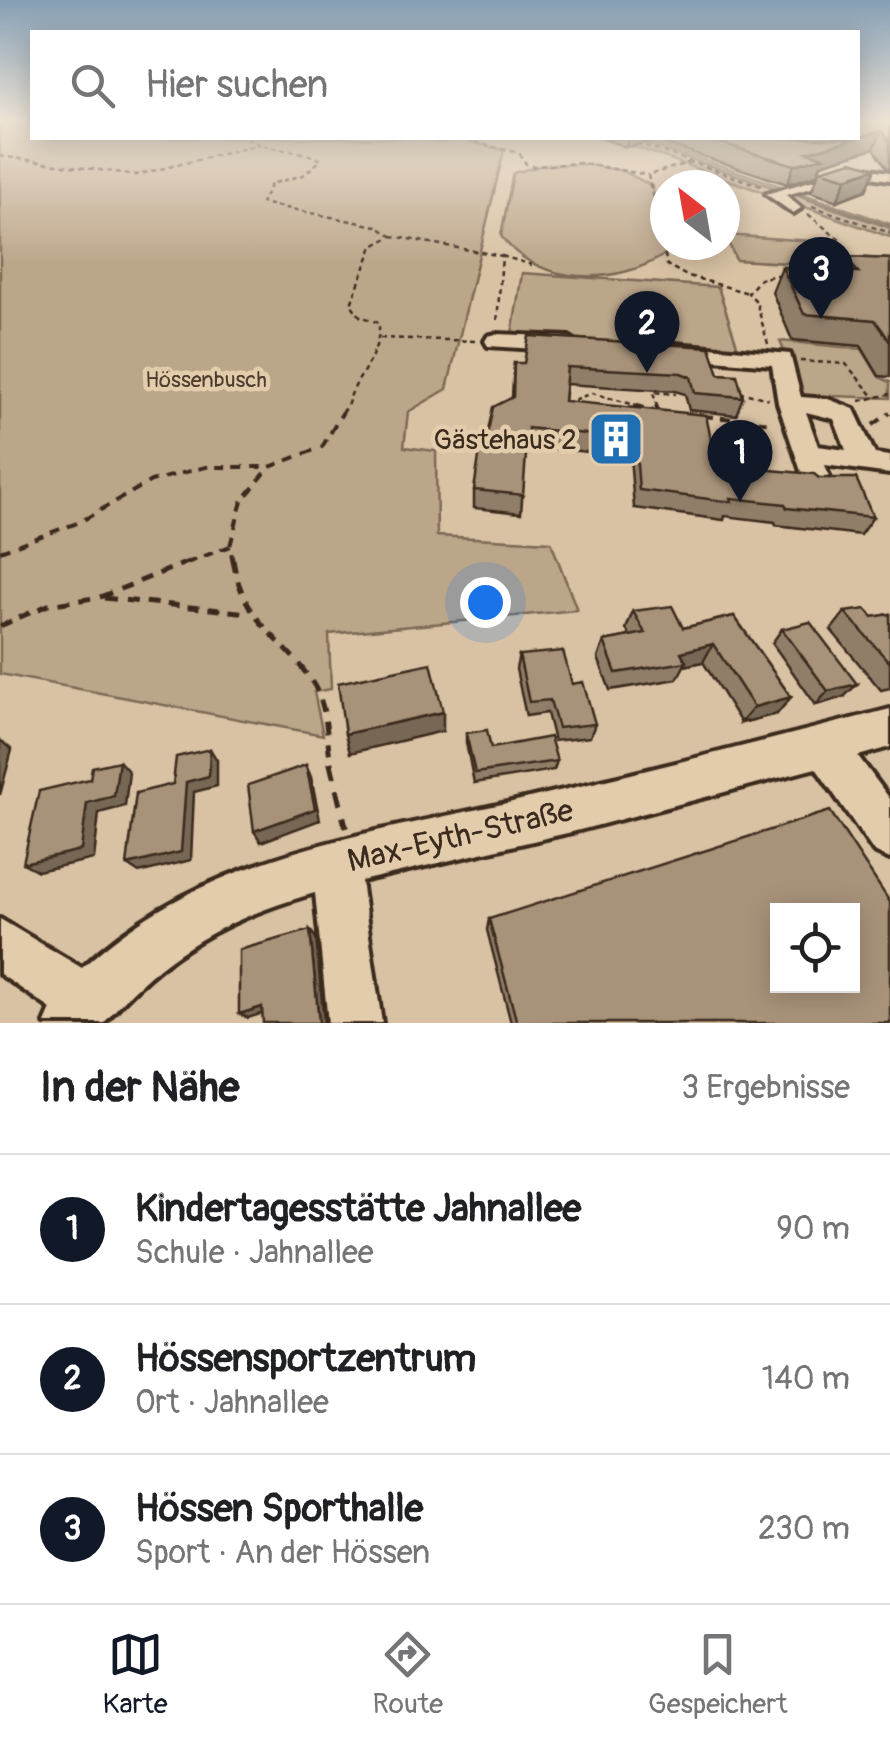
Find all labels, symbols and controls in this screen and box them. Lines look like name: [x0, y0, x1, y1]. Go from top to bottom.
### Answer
search box: [30, 30, 860, 140]
icon: search: [65, 58, 120, 113]
text: Hier suchen: [145, 61, 328, 109]
north arrow: [650, 170, 740, 260]
pin: 3: [788, 236, 854, 319]
pin: 2: [614, 290, 680, 373]
park label: Hössenbusch: [145, 366, 267, 394]
building icon: Gästehaus 2: [586, 409, 646, 469]
pin: 1: [708, 420, 772, 502]
place label: Gästehaus 2: [434, 423, 577, 458]
your location: [460, 577, 511, 628]
street label: Max-Eyth-Straße: [343, 791, 577, 881]
map controls: [770, 903, 860, 993]
button: locate: [770, 903, 860, 993]
text: In der Nähe: [40, 1062, 239, 1114]
text: 3 Ergebnisse: [681, 1068, 850, 1108]
text: Kindertagesstätte Jahnallee: [135, 1185, 581, 1233]
text: 1: [66, 1209, 79, 1249]
text: 90 m: [776, 1209, 850, 1249]
text: Schule · Jahnallee: [135, 1233, 374, 1273]
text: Hössensportzentrum: [135, 1335, 476, 1383]
text: 2: [64, 1359, 81, 1399]
text: 140 m: [762, 1359, 850, 1399]
text: Ort · Jahnallee: [135, 1383, 329, 1423]
text: Hössen Sporthalle: [135, 1485, 423, 1533]
text: 3: [64, 1509, 81, 1549]
text: 230 m: [758, 1509, 850, 1549]
text: Sport · An der Hössen: [135, 1533, 430, 1573]
tab: Karte: [103, 1627, 168, 1722]
tab: Route: [373, 1627, 443, 1722]
tab: Gespeichert: [648, 1627, 787, 1722]

